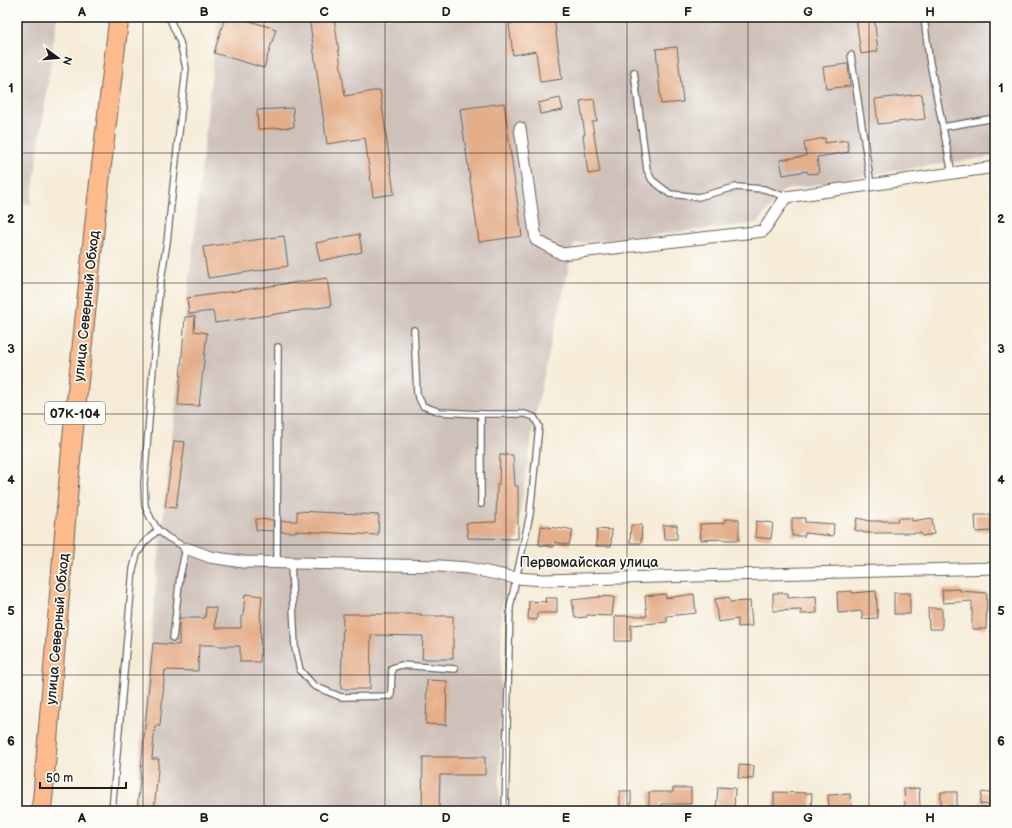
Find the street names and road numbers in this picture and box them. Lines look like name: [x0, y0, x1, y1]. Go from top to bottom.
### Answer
street label: улица Северный Обход: [70, 229, 103, 382]
road number: 07К-104: [45, 402, 105, 424]
street label: улица Северный Обход: [42, 552, 73, 705]
street label: Первомайская улица: [520, 554, 659, 571]

